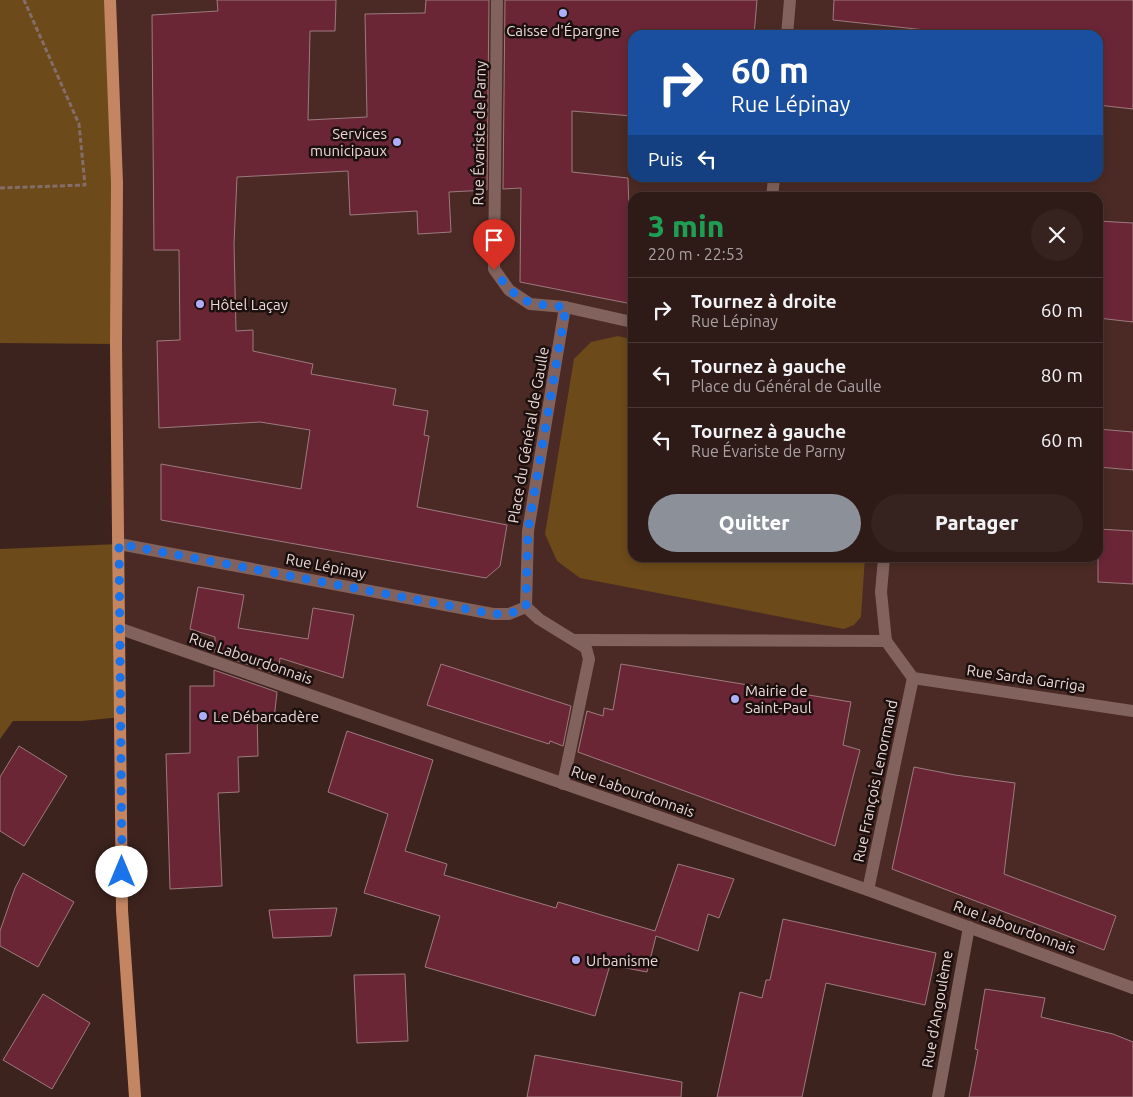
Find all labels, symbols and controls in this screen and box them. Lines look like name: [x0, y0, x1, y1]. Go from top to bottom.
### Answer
marker: Caisse d'Épargne: [557, 7, 569, 19]
place label: Caisse d'Épargne: [506, 22, 620, 39]
icon: right: [648, 50, 713, 115]
text: 60 m: [731, 50, 809, 90]
street label: Rue Évariste de Parny: [469, 61, 489, 205]
text: Rue Lépinay: [731, 91, 850, 116]
place label: Services municipaux: [310, 125, 387, 159]
marker: Services municipaux: [391, 136, 403, 148]
icon: left: [693, 145, 721, 173]
text: Puis: [648, 148, 683, 170]
text: 3 min: [648, 209, 724, 243]
button: close: [1031, 209, 1083, 261]
pin: [473, 219, 515, 270]
icon: arrive: [480, 226, 508, 254]
text: 220 m · 22:53: [648, 245, 744, 263]
text: Tournez à droite: [691, 290, 837, 312]
place label: Hôtel Laçay: [210, 296, 288, 313]
icon: right: [648, 296, 676, 324]
marker: Hôtel Laçay: [194, 298, 206, 310]
text: 60 m: [1041, 299, 1083, 321]
text: Rue Lépinay: [691, 312, 778, 330]
street label: Place du Général de Gaulle: [504, 346, 552, 524]
text: Tournez à gauche: [691, 355, 846, 377]
icon: left: [648, 361, 676, 389]
text: 80 m: [1041, 364, 1083, 386]
text: Place du Général de Gaulle: [691, 377, 882, 395]
text: Tournez à gauche: [691, 420, 846, 442]
icon: left: [648, 426, 676, 454]
text: 60 m: [1041, 429, 1083, 451]
text: Rue Évariste de Parny: [691, 442, 845, 460]
button: Quitter: [648, 494, 861, 552]
button: Partager: [871, 494, 1083, 552]
street label: Rue Lépinay: [284, 550, 368, 582]
street label: Rue Labourdonnais: [187, 629, 315, 687]
street label: Rue Sarda Garriga: [965, 661, 1087, 695]
place label: Mairie de Saint-Paul: [745, 682, 812, 716]
marker: Mairie de Saint-Paul: [729, 693, 741, 705]
street label: Rue François Lenormand: [849, 698, 901, 864]
place label: Le Débarcadère: [213, 708, 319, 725]
marker: Le Débarcadère: [197, 710, 209, 722]
street label: Rue Labourdonnais: [569, 762, 697, 820]
position arrow: [95, 845, 147, 897]
street label: Rue Labourdonnais: [951, 897, 1079, 957]
street label: Rue d'Angoulème: [918, 949, 956, 1069]
place label: Urbanisme: [586, 952, 658, 969]
marker: Urbanisme: [570, 954, 582, 966]

